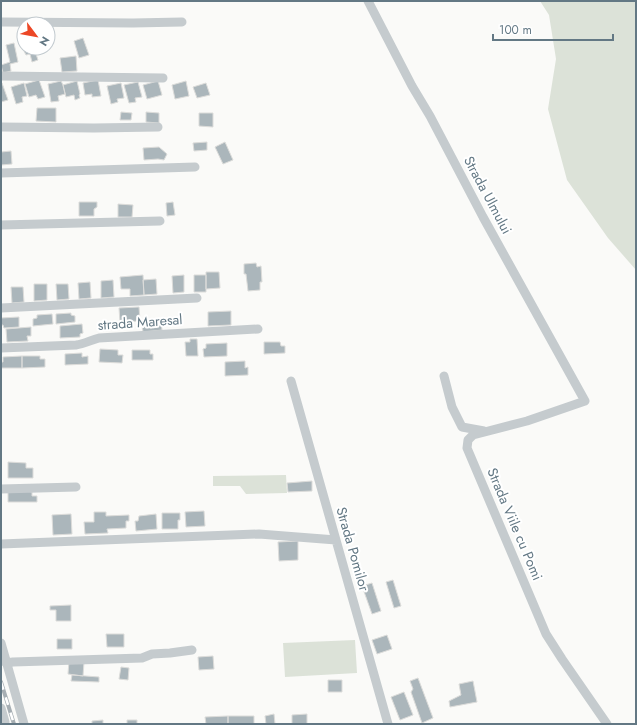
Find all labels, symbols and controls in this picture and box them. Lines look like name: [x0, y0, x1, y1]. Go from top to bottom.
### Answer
north arrow: [16, 16, 56, 56]
scale bar: [493, 16, 613, 42]
text: 100 m: [499, 21, 532, 39]
text: N: [35, 33, 54, 49]
street label: Strada Ulmului: [459, 152, 517, 238]
street label: strada Maresal: [97, 309, 183, 335]
street label: Strada Viile cu Pomi: [482, 465, 548, 583]
street label: Strada Pomilor: [331, 505, 375, 594]

